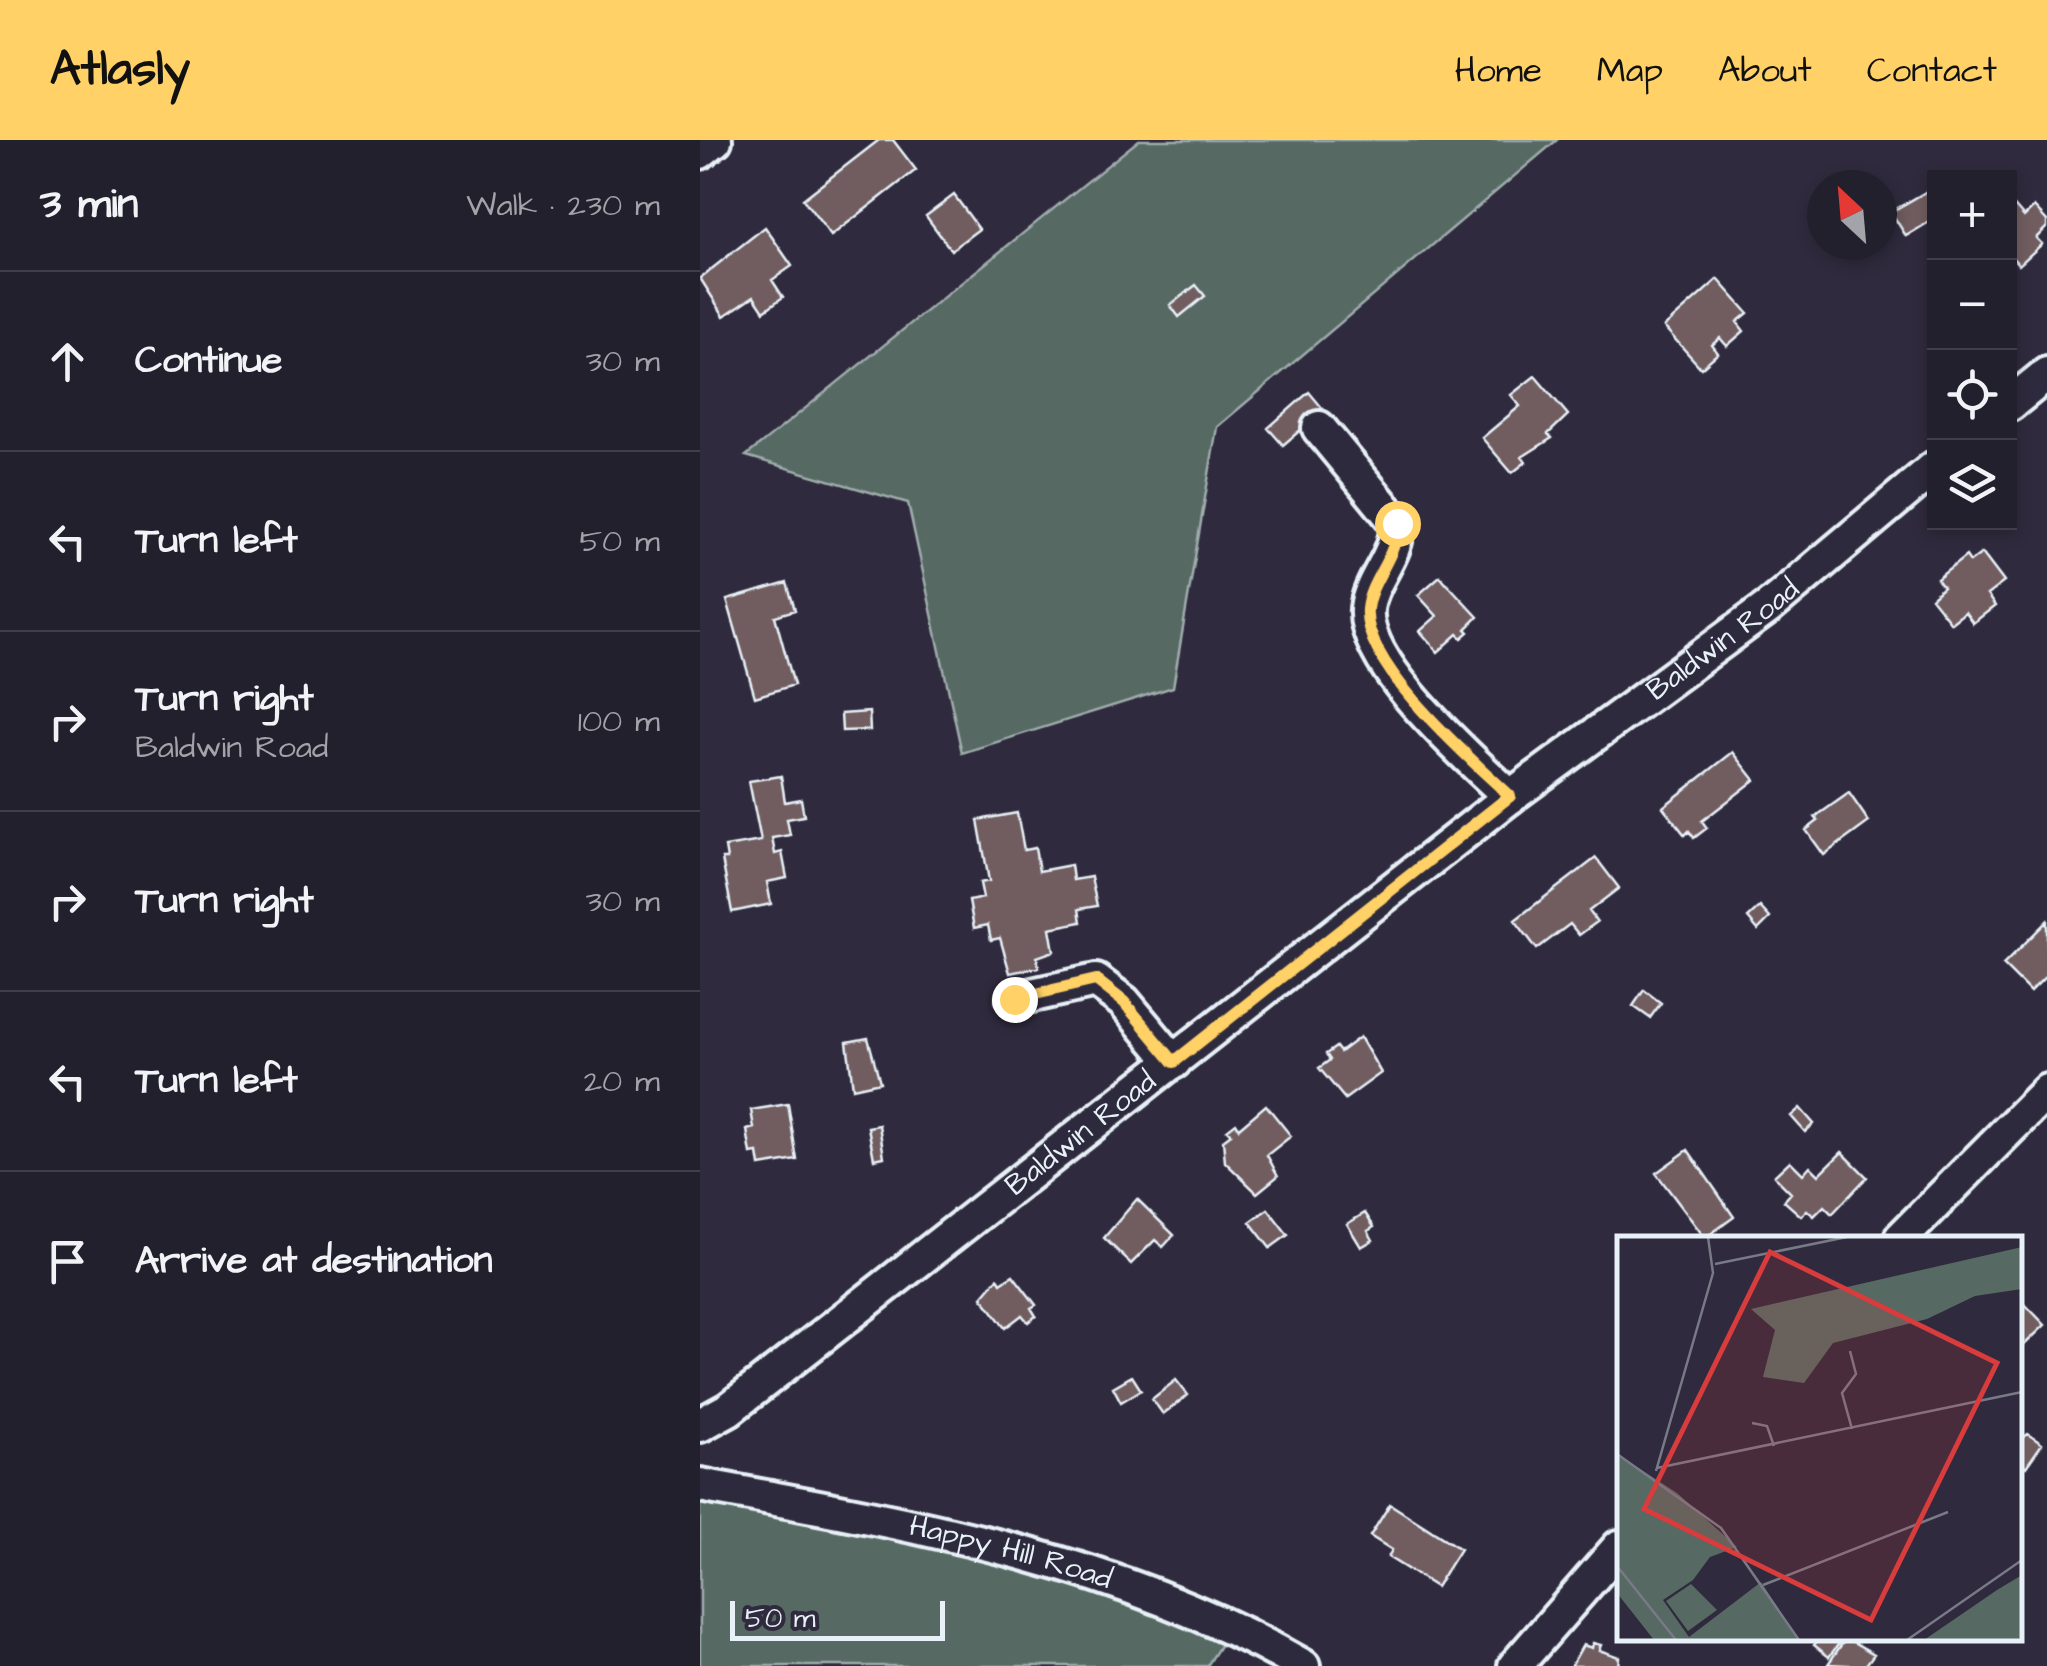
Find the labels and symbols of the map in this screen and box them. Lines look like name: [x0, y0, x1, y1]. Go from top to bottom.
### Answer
north arrow: [1807, 170, 1897, 260]
route start: [1375, 501, 1421, 547]
street label: Baldwin Road: [1638, 569, 1809, 711]
route end: [992, 977, 1038, 1023]
street label: Baldwin Road: [996, 1061, 1165, 1206]
inset map: [1617, 1236, 2022, 1641]
street label: Happy Hill Road: [905, 1505, 1118, 1600]
scale bar: [730, 1596, 945, 1640]

